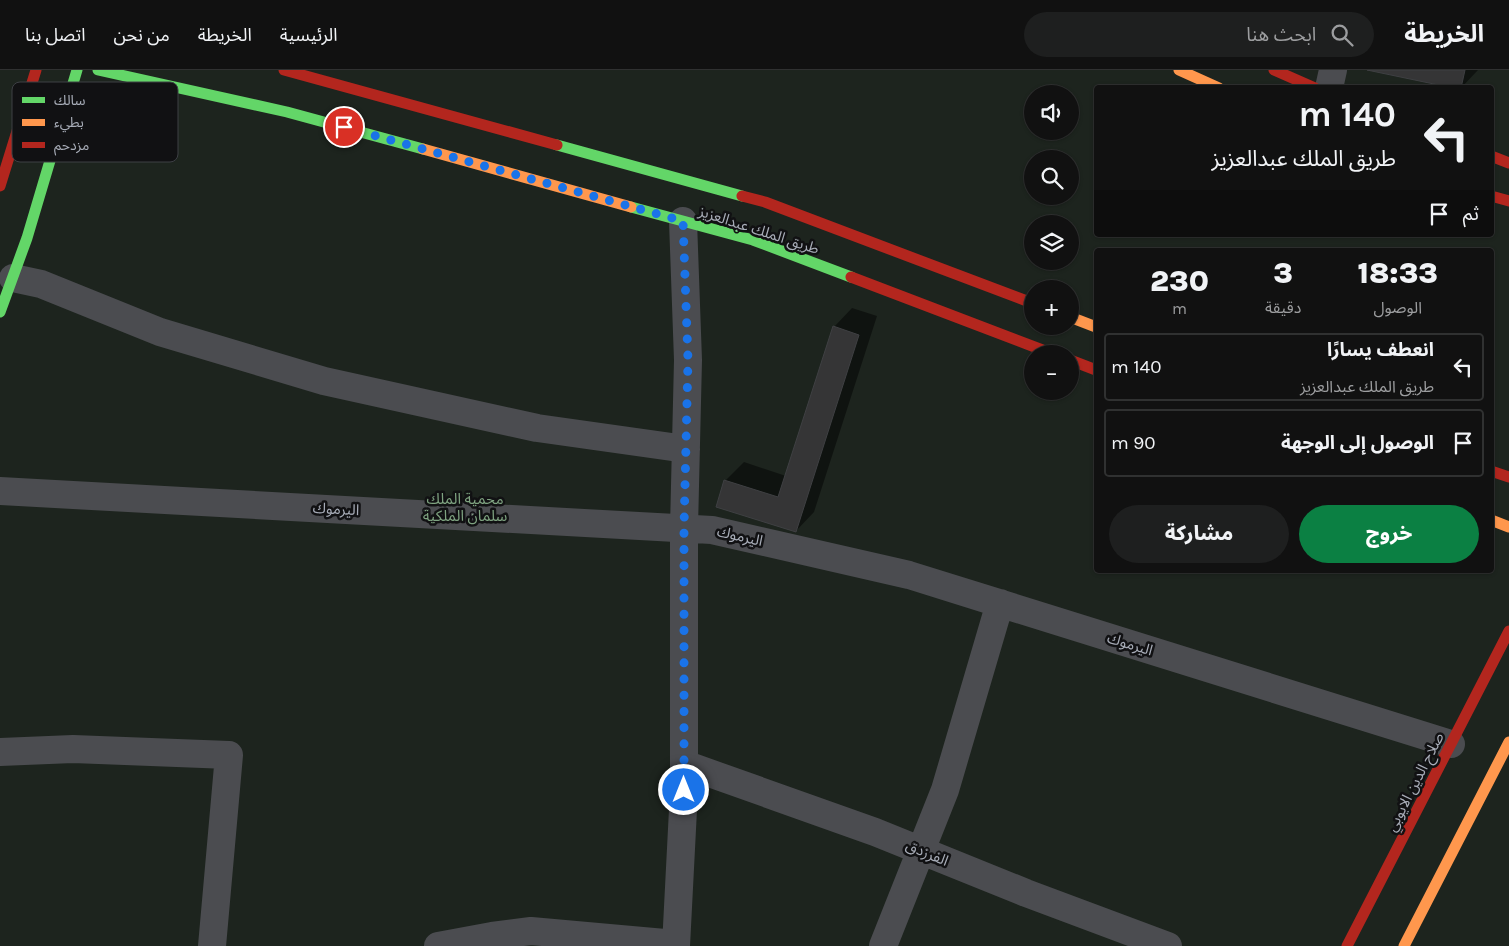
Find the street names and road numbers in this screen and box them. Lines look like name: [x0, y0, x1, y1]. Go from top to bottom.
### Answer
street label: طريق الملك عبدالعزيز: [695, 202, 822, 259]
street label: اليرموك: [312, 499, 360, 519]
street label: اليرموك: [715, 522, 765, 550]
street label: اليرموك: [1105, 629, 1155, 659]
street label: صلاح الدين الايوبي: [1382, 729, 1450, 836]
street label: الفرزدق: [903, 836, 951, 870]

